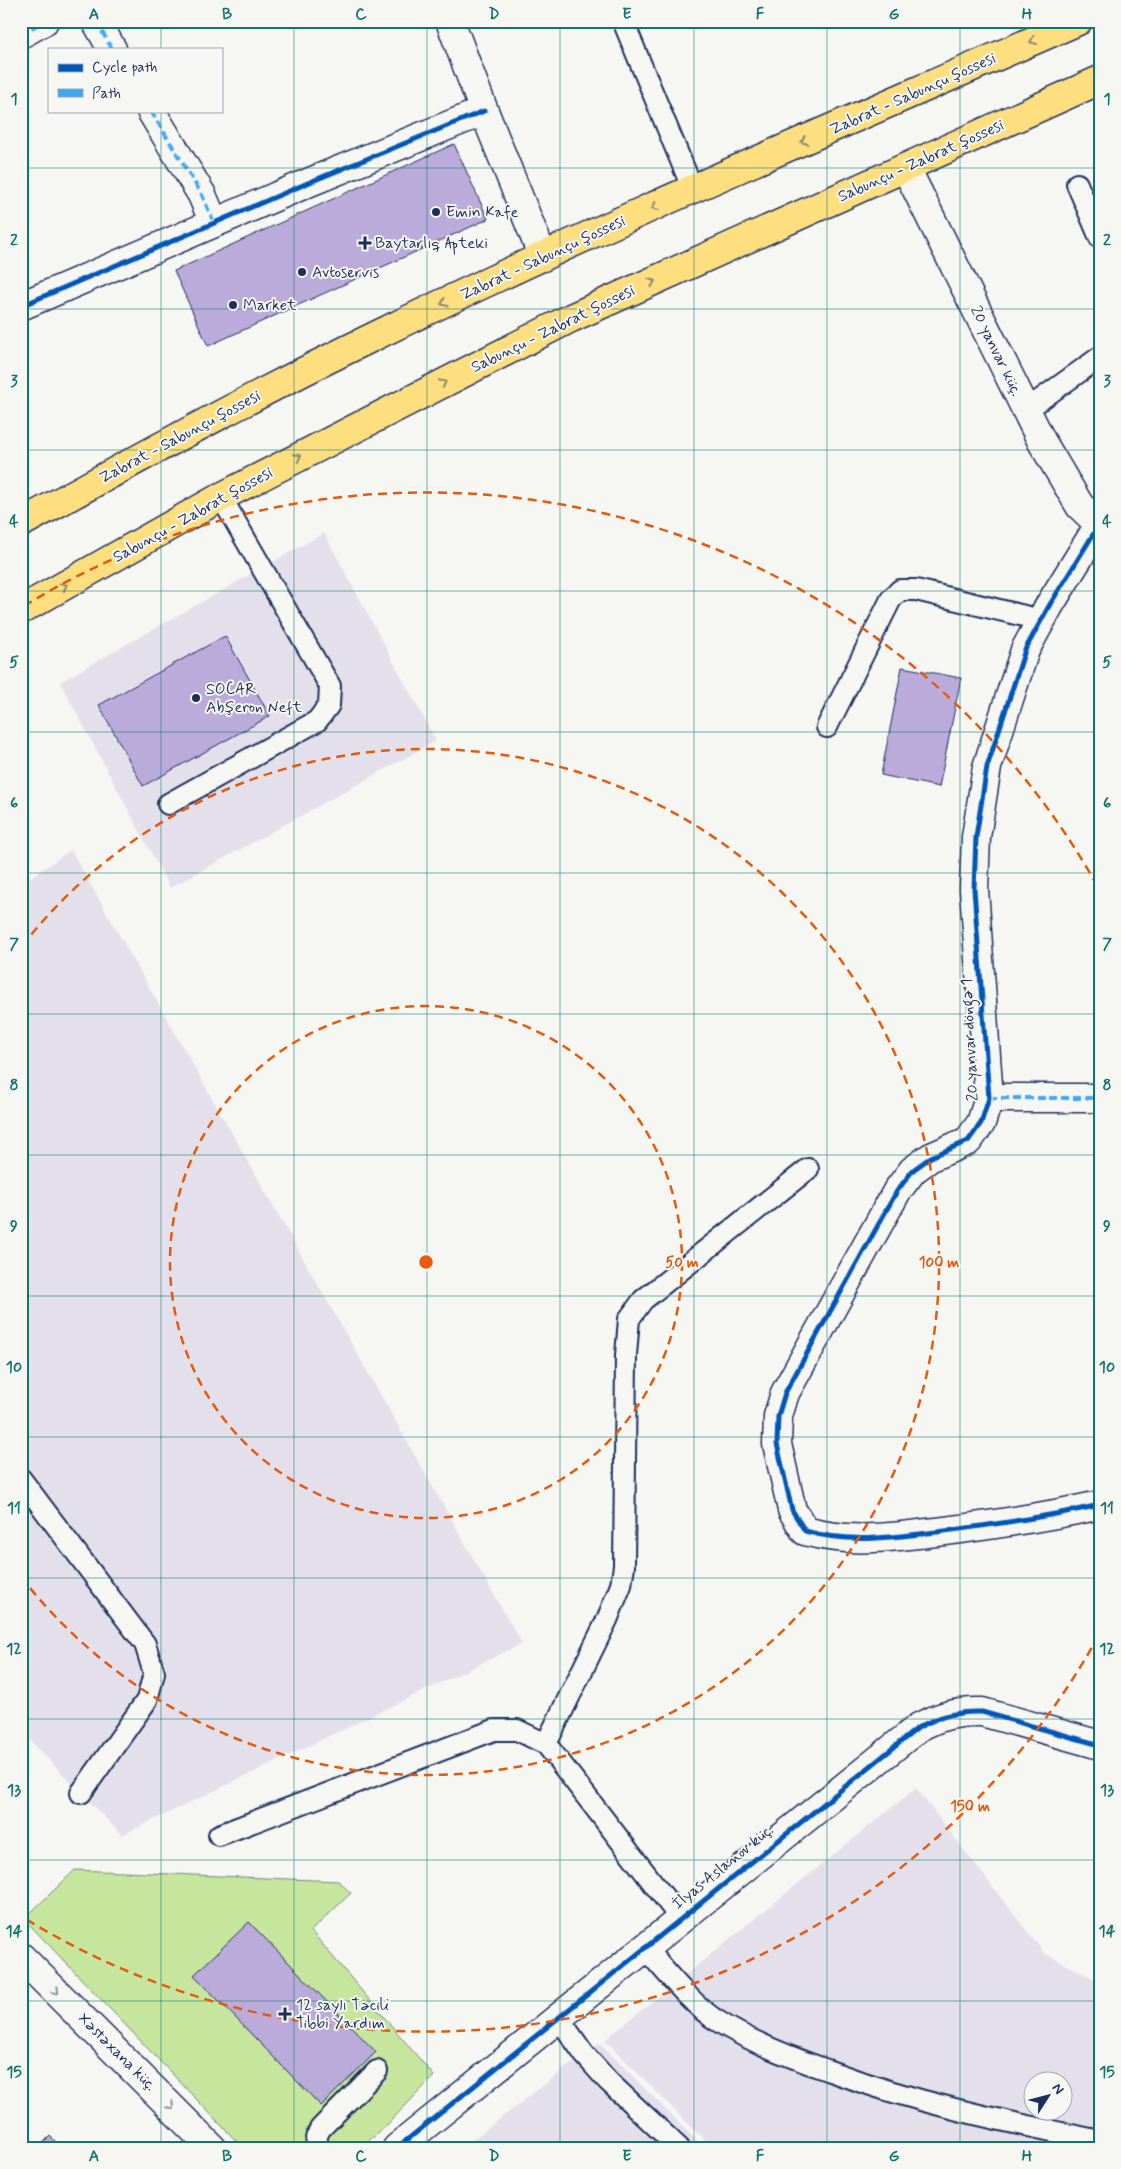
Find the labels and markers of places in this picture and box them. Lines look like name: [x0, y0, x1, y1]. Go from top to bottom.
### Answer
place label: Emin Kafe: [446, 202, 519, 223]
marker: Emin Kafe: [430, 206, 442, 218]
place label: Baytarlıq Apteki: [375, 233, 488, 255]
marker: Baytarlıq Apteki: [359, 237, 371, 249]
place label: Avtoservis: [312, 262, 379, 283]
marker: Avtoservis: [296, 266, 308, 278]
place label: Market: [243, 295, 297, 316]
marker: Market: [227, 299, 239, 311]
place label: SOCAR Abşeron Neft: [206, 679, 302, 718]
marker: SOCAR Abşeron Neft: [190, 692, 202, 704]
centre of rings: [417, 1253, 435, 1271]
place label: 12 saylı Təcili Tibbi Yardım: [296, 1995, 389, 2034]
marker: 12 saylı Təcili Tibbi Yardım: [278, 2007, 292, 2021]

